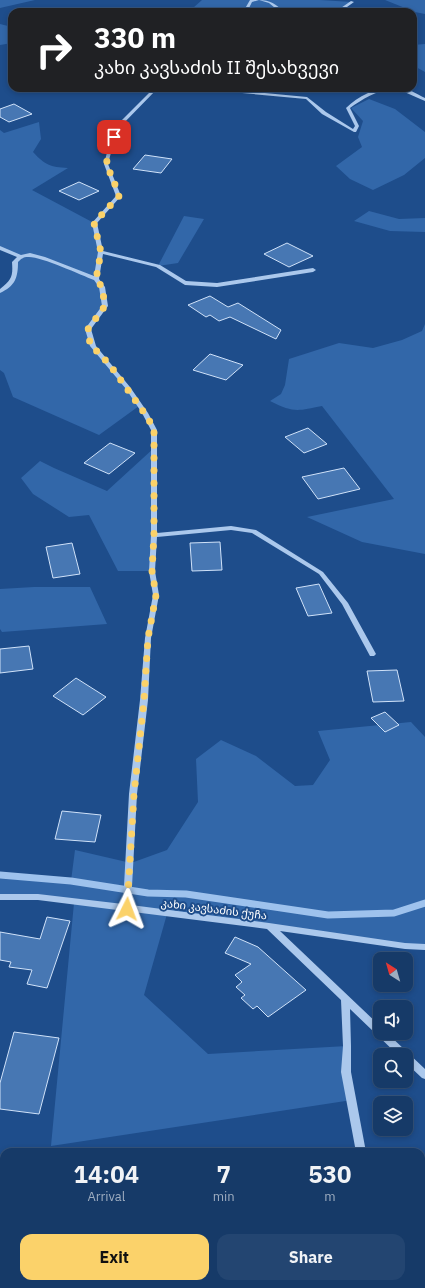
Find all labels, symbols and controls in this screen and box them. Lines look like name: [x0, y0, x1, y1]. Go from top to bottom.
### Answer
text: 330 m: [94, 19, 176, 56]
icon: right: [28, 24, 80, 76]
text: კახი კავსაძის II შესახვევი: [94, 56, 339, 79]
pin: [97, 120, 131, 154]
icon: arrive: [103, 126, 125, 148]
position arrow: [106, 888, 148, 930]
street label: კახი კავსაძის ქუჩა: [160, 896, 268, 922]
north arrow: [373, 952, 413, 992]
map controls: [373, 952, 413, 1136]
button: sound: [373, 1000, 413, 1040]
button: search: [373, 1048, 413, 1088]
button: layers: [373, 1096, 413, 1136]
text: 14:04: [74, 1158, 139, 1190]
text: 7: [216, 1158, 231, 1190]
text: 530: [308, 1158, 351, 1190]
text: Arrival: [87, 1188, 125, 1205]
text: min: [213, 1188, 235, 1205]
text: m: [324, 1188, 335, 1205]
button: Exit: [20, 1234, 209, 1280]
button: Share: [217, 1234, 405, 1280]

